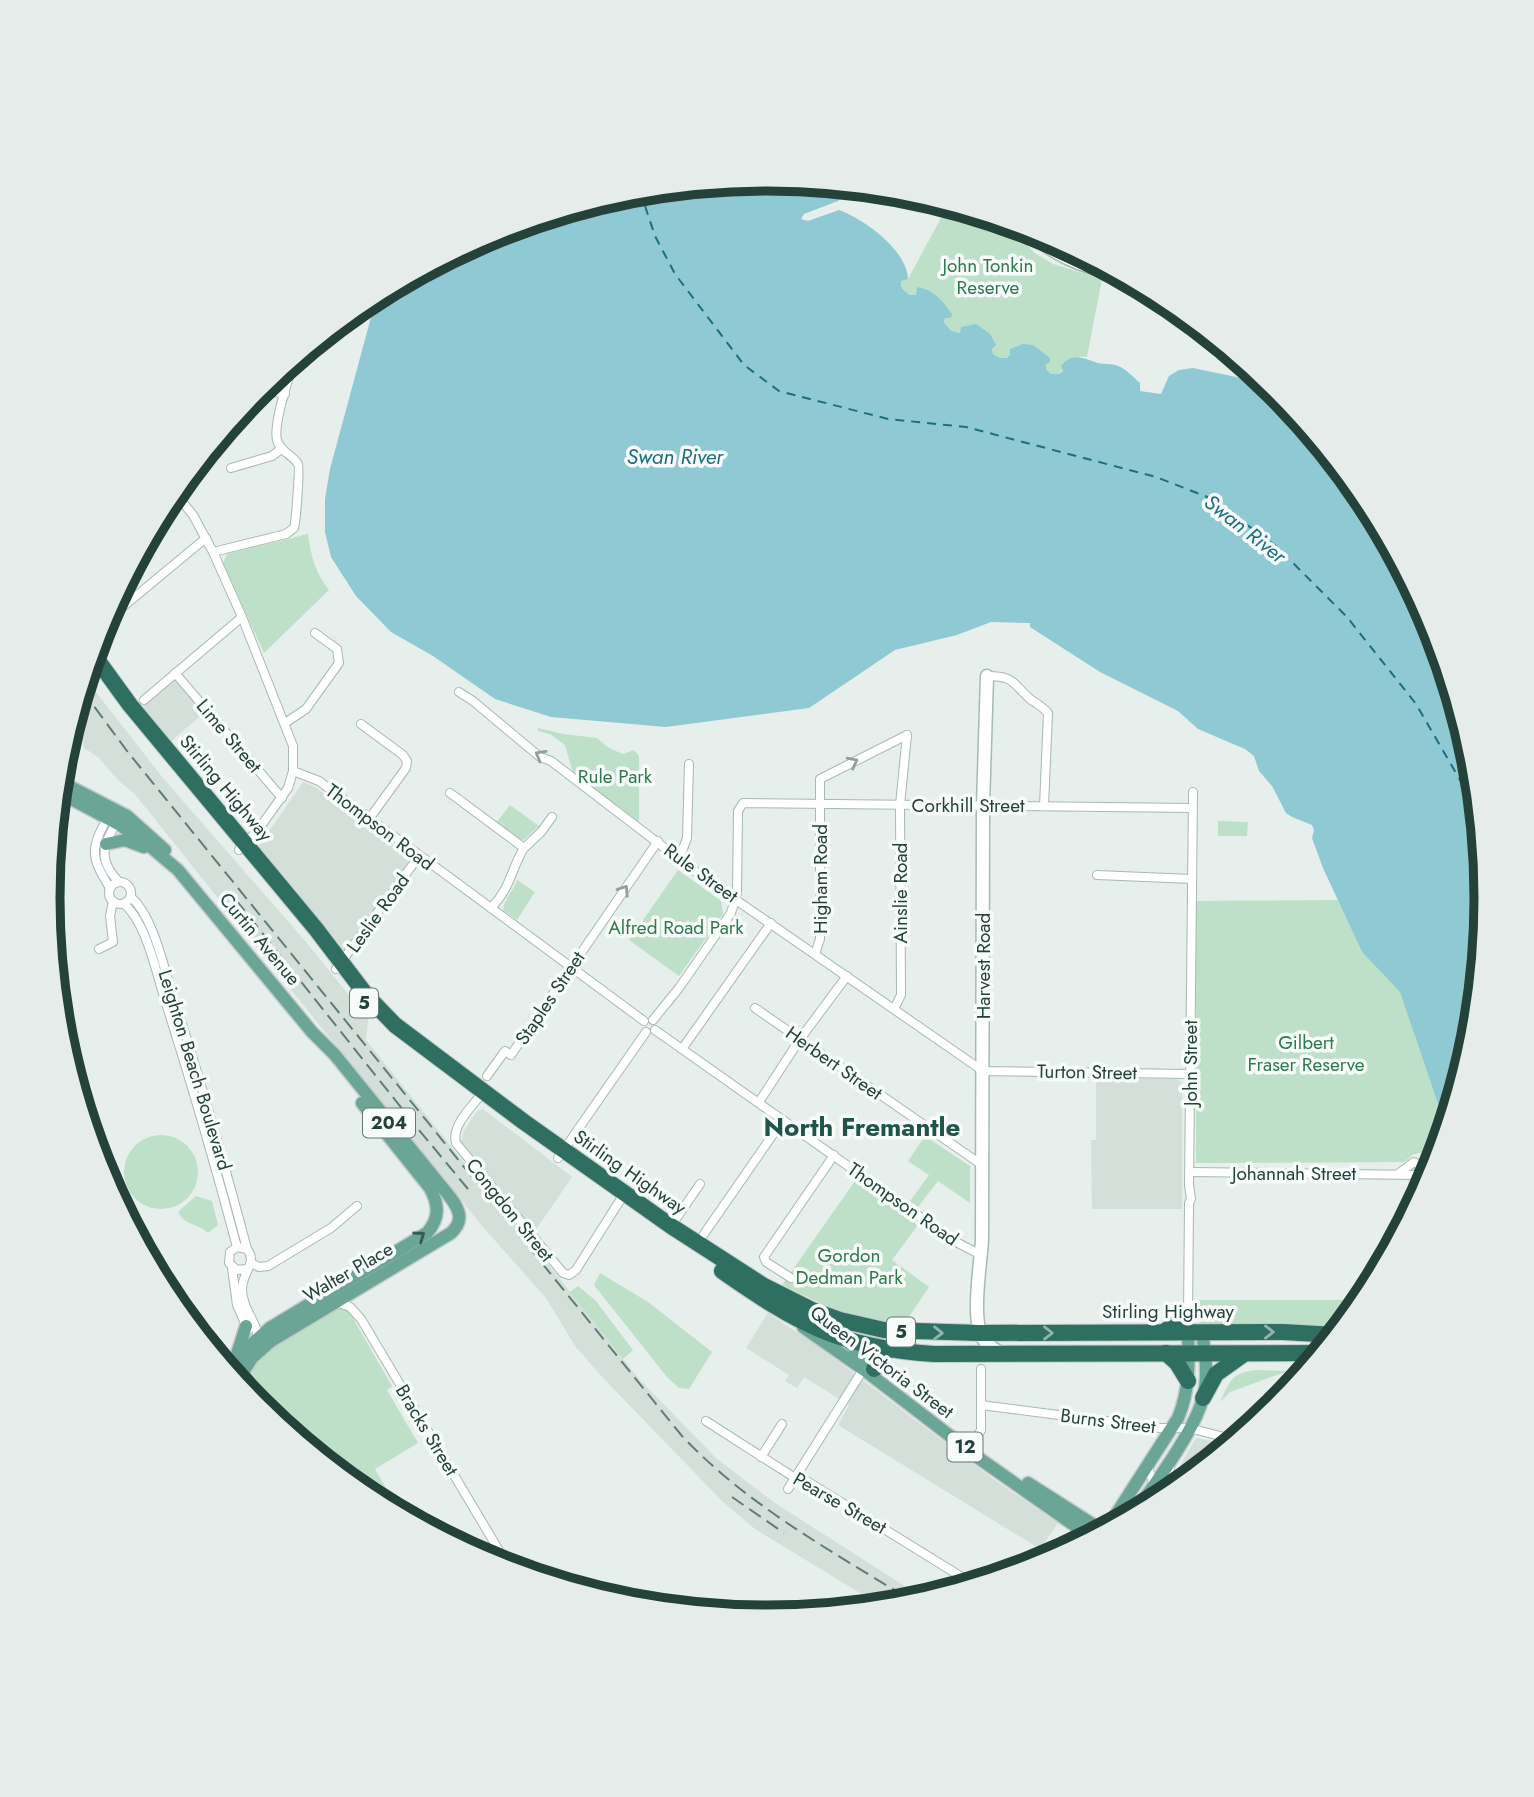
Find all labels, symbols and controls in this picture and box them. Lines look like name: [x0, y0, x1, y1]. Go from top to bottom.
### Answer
park label: John Tonkin Reserve: [939, 252, 1034, 301]
water label: Swan River: [627, 442, 724, 472]
water label: Swan River: [1198, 487, 1293, 571]
street label: Lime Street: [190, 693, 268, 779]
street label: Stirling Highway: [173, 729, 279, 848]
one-way arrow: [535, 751, 548, 764]
one-way arrow: [846, 757, 858, 771]
park label: Rule Park: [578, 763, 653, 790]
street label: Thompson Road: [320, 777, 440, 877]
street label: Corkhill Street: [912, 792, 1025, 819]
street label: Higham Road: [807, 824, 834, 934]
street label: Rule Street: [658, 837, 744, 909]
street label: Ainslie Road: [887, 843, 914, 943]
street label: Leslie Road: [340, 868, 416, 958]
one-way arrow: [616, 885, 629, 898]
street label: Curtin Avenue: [213, 887, 307, 991]
street label: Harvest Road: [970, 913, 997, 1019]
park label: Alfred Road Park: [608, 914, 744, 941]
street label: Staples Street: [509, 945, 592, 1050]
street label: Leighton Beach Boulevard: [152, 966, 238, 1174]
road number: 5: [350, 988, 378, 1018]
street label: Herbert Street: [780, 1020, 888, 1107]
street label: John Street: [1177, 1020, 1204, 1109]
park label: Gilbert Fraser Reserve: [1247, 1029, 1365, 1078]
street label: Turton Street: [1037, 1058, 1138, 1086]
road number: 204: [363, 1108, 415, 1138]
district label: North Fremantle: [763, 1108, 961, 1146]
street label: Stirling Highway: [568, 1123, 692, 1221]
street label: Congdon Street: [460, 1152, 561, 1268]
street label: Thompson Road: [842, 1156, 964, 1252]
street label: Johannah Street: [1229, 1160, 1357, 1187]
one-way arrow: [412, 1232, 425, 1244]
street label: Walter Place: [298, 1235, 398, 1309]
park label: Gordon Dedman Park: [795, 1242, 903, 1291]
street label: Stirling Highway: [1102, 1298, 1235, 1325]
street label: Queen Victoria Street: [805, 1299, 960, 1425]
road number: 5: [887, 1317, 915, 1346]
one-way arrow: [1264, 1324, 1275, 1340]
one-way arrow: [934, 1325, 944, 1341]
one-way arrow: [1043, 1325, 1054, 1340]
street label: Bracks Street: [389, 1379, 465, 1481]
street label: Burns Street: [1059, 1402, 1158, 1440]
road number: 12: [948, 1432, 982, 1462]
street label: Pearse Street: [788, 1465, 892, 1541]

